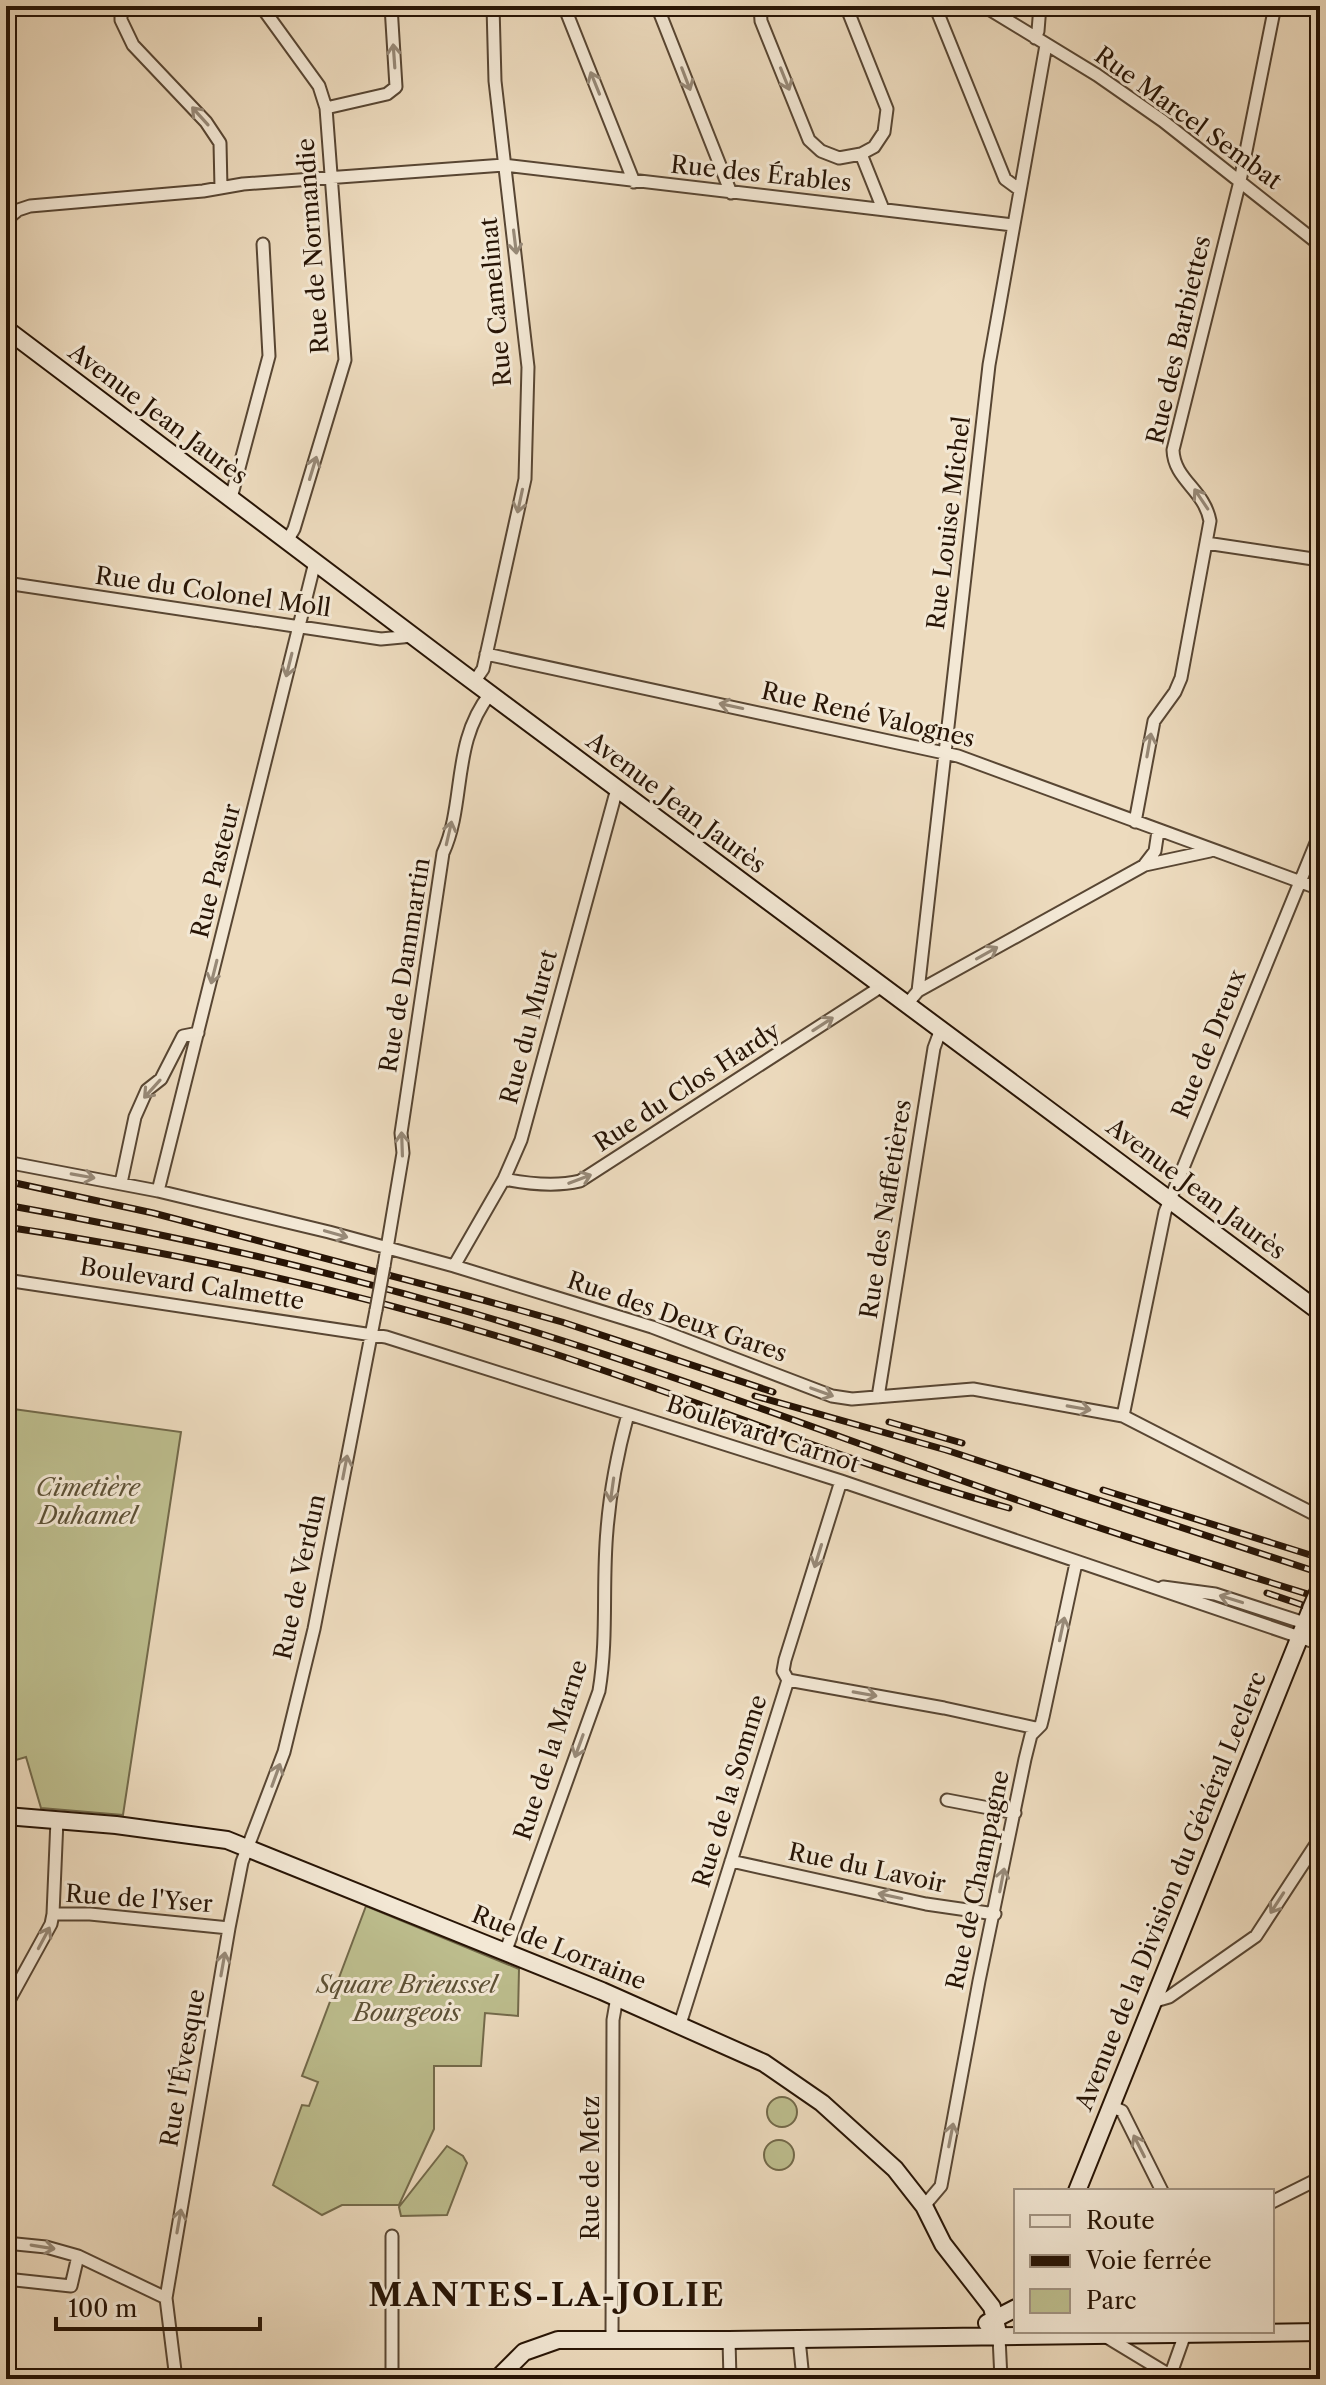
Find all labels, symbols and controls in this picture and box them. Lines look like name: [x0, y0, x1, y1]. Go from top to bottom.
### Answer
street label: Rue Marcel Sembat: [1089, 40, 1288, 195]
one-way arrow: [386, 43, 401, 70]
one-way arrow: [680, 66, 694, 91]
one-way arrow: [778, 66, 793, 91]
one-way arrow: [586, 71, 601, 96]
one-way arrow: [191, 107, 209, 127]
street label: Rue de Normandie: [291, 137, 335, 355]
street label: Rue des Érables: [669, 150, 853, 197]
street label: Rue Camelinat: [474, 216, 517, 388]
one-way arrow: [507, 229, 522, 255]
street label: Rue des Barbiettes: [1140, 233, 1217, 447]
street label: Avenue Jean Jaurès: [62, 336, 254, 490]
street label: Rue Louise Michel: [921, 415, 976, 631]
one-way arrow: [306, 455, 321, 480]
one-way arrow: [512, 488, 527, 513]
one-way arrow: [1192, 489, 1209, 511]
street label: Rue du Colonel Moll: [93, 561, 333, 622]
one-way arrow: [281, 651, 296, 677]
street label: Rue René Valognes: [759, 676, 978, 753]
one-way arrow: [718, 698, 744, 713]
street label: Avenue Jean Jaurès: [580, 725, 772, 879]
one-way arrow: [1143, 733, 1158, 758]
street label: Rue Pasteur: [185, 801, 246, 941]
one-way arrow: [442, 820, 457, 846]
street label: Rue de Dammartin: [373, 855, 436, 1074]
one-way arrow: [974, 945, 998, 960]
street label: Rue du Muret: [494, 946, 563, 1107]
one-way arrow: [205, 958, 220, 984]
street label: Rue de Dreux: [1165, 965, 1252, 1123]
street label: Rue du Clos Hardy: [588, 1015, 786, 1157]
one-way arrow: [811, 1016, 834, 1032]
one-way arrow: [143, 1078, 162, 1099]
street label: Rue des Naffetières: [854, 1097, 917, 1321]
street label: Avenue Jean Jaurès: [1100, 1111, 1292, 1265]
one-way arrow: [395, 1131, 410, 1158]
one-way arrow: [70, 1169, 95, 1184]
one-way arrow: [567, 1171, 592, 1185]
one-way arrow: [323, 1227, 349, 1242]
street label: Boulevard Calmette: [78, 1251, 306, 1316]
street label: Rue des Deux Gares: [563, 1265, 791, 1368]
one-way arrow: [810, 1386, 835, 1401]
street label: Boulevard Carnot: [663, 1389, 864, 1479]
one-way arrow: [1066, 1402, 1091, 1417]
one-way arrow: [339, 1455, 354, 1480]
park label: Cimetière Duhamel: [36, 1473, 142, 1530]
one-way arrow: [604, 1477, 619, 1502]
street label: Rue de Verdun: [268, 1491, 331, 1662]
one-way arrow: [810, 1542, 825, 1568]
one-way arrow: [1219, 1591, 1245, 1606]
one-way arrow: [1055, 1617, 1070, 1643]
street label: Rue de la Marne: [508, 1656, 593, 1844]
street label: Avenue de la Division du Général Leclerc: [1069, 1667, 1272, 2115]
one-way arrow: [851, 1688, 877, 1703]
street label: Rue de la Somme: [686, 1691, 773, 1891]
one-way arrow: [571, 1733, 585, 1758]
one-way arrow: [270, 1763, 284, 1788]
street label: Rue de Champagne: [940, 1767, 1015, 1992]
street label: Rue du Lavoir: [786, 1837, 948, 1898]
one-way arrow: [995, 1868, 1010, 1893]
street label: Rue de l'Yser: [64, 1879, 214, 1918]
one-way arrow: [878, 1888, 904, 1903]
one-way arrow: [1269, 1891, 1285, 1914]
street label: Rue de Lorraine: [468, 1899, 651, 1996]
one-way arrow: [36, 1927, 52, 1950]
one-way arrow: [216, 1952, 231, 1978]
park label: Square Brieussel Bourgeois: [315, 1970, 499, 2027]
street label: Rue l'Évesque: [154, 1987, 211, 2149]
street label: Rue de Metz: [576, 2096, 605, 2240]
one-way arrow: [944, 2122, 959, 2148]
one-way arrow: [1131, 2134, 1147, 2158]
legend: [1014, 2189, 1274, 2333]
text: Route: [1086, 2206, 1155, 2235]
one-way arrow: [173, 2209, 188, 2234]
one-way arrow: [29, 2241, 55, 2256]
text: Voie ferrée: [1085, 2246, 1212, 2275]
district label: MANTES-LA-JOLIE: [368, 2275, 726, 2314]
scale bar: [56, 2281, 260, 2331]
text: Parc: [1086, 2286, 1137, 2315]
text: 100 m: [68, 2294, 137, 2323]

